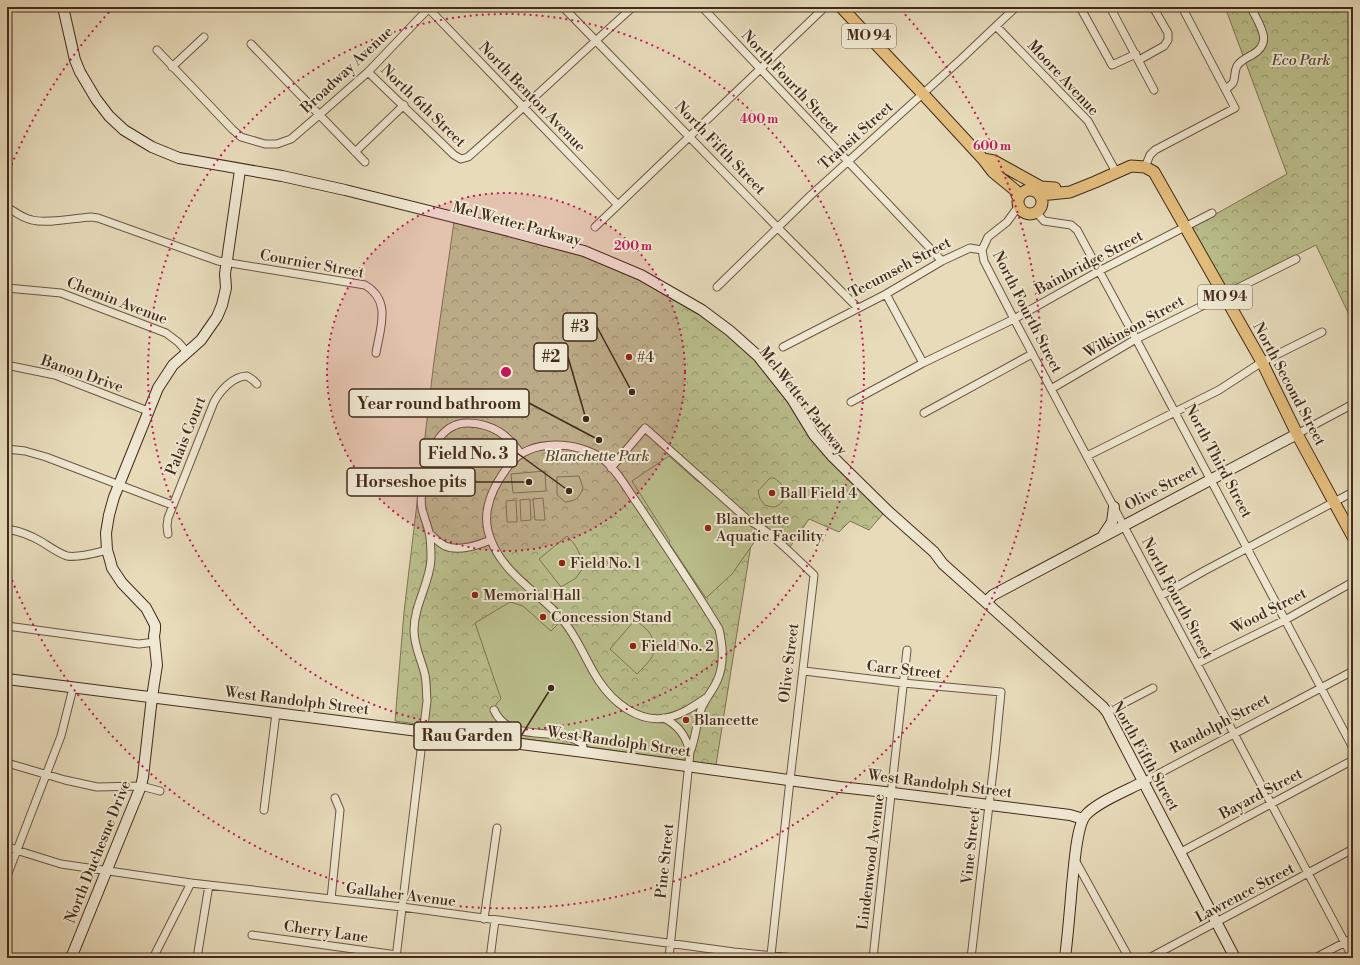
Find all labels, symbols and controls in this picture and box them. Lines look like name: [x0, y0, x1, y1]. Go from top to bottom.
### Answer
street label: Broadway Avenue: [296, 22, 397, 118]
road number: MO 94: [842, 24, 896, 48]
street label: North Fourth Street: [737, 26, 843, 138]
street label: Moore Avenue: [1023, 36, 1103, 120]
street label: North Benton Avenue: [474, 38, 590, 156]
park label: Eco Park: [1271, 51, 1330, 70]
street label: North 6th Street: [376, 61, 470, 152]
street label: North Fifth Street: [671, 97, 770, 199]
street label: Transit Street: [815, 97, 898, 174]
text: 400 m: [740, 112, 778, 127]
text: 600 m: [973, 139, 1011, 154]
street label: Mel Wetter Parkway: [450, 198, 584, 251]
street label: Bainbridge Street: [1031, 226, 1147, 300]
street label: Tecumseh Street: [846, 233, 955, 303]
text: 200 m: [614, 239, 652, 254]
street label: Cournier Street: [258, 245, 366, 283]
street label: North Fourth Street: [988, 248, 1066, 377]
street label: Chemin Avenue: [64, 273, 170, 329]
road number: MO 94: [1198, 285, 1252, 309]
street label: Wilkinson Street: [1080, 291, 1188, 363]
callout: #3: [563, 313, 597, 341]
text: #3: [571, 317, 590, 337]
street label: North Second Street: [1248, 319, 1330, 450]
callout: #2: [534, 343, 568, 371]
street label: Mel Wetter Parkway: [755, 343, 852, 460]
text: #2: [542, 347, 560, 367]
place label: #4: [637, 348, 654, 367]
street label: Banon Drive: [37, 351, 126, 397]
marker: #4: [624, 352, 634, 362]
centre of rings: [499, 365, 513, 379]
callout: Year round bathroom: [349, 389, 529, 417]
street label: Palais Court: [162, 393, 211, 478]
text: Year round bathroom: [357, 394, 522, 414]
street label: North Third Street: [1180, 401, 1256, 522]
callout: Field No. 3: [420, 439, 517, 467]
text: Field No. 3: [428, 444, 509, 464]
park label: Blanchette Park: [544, 447, 649, 466]
street label: Olive Street: [1121, 461, 1201, 515]
callout: Horseshoe pits: [347, 468, 475, 496]
text: Horseshoe pits: [355, 472, 467, 492]
place label: Ball Field 4: [779, 484, 857, 503]
marker: Ball Field 4: [767, 488, 777, 498]
place label: Blanchette Aquatic Facility: [715, 510, 824, 546]
marker: Blanchette Aquatic Facility: [703, 523, 713, 533]
street label: North Fourth Street: [1137, 534, 1217, 663]
place label: Field No. 1: [570, 554, 641, 573]
marker: Field No. 1: [557, 558, 567, 568]
street label: Wood Street: [1227, 584, 1310, 638]
place label: Memorial Hall: [483, 586, 581, 605]
marker: Memorial Hall: [470, 590, 480, 600]
place label: Concession Stand: [551, 608, 672, 627]
marker: Concession Stand: [538, 612, 548, 622]
street label: Olive Street: [775, 622, 803, 704]
place label: Field No. 2: [641, 637, 714, 656]
marker: Field No. 2: [628, 641, 638, 651]
street label: Carr Street: [866, 657, 943, 683]
street label: West Randolph Street: [223, 683, 371, 719]
street label: Randolph Street: [1167, 689, 1274, 758]
street label: North Fifth Street: [1107, 698, 1183, 815]
place label: Blancette: [693, 711, 759, 730]
marker: Blancette: [681, 715, 691, 725]
callout: Rau Garden: [414, 722, 521, 750]
street label: West Randolph Street: [545, 722, 693, 762]
text: Rau Garden: [421, 726, 513, 746]
street label: Bayard Street: [1215, 764, 1306, 824]
street label: West Randolph Street: [866, 766, 1014, 802]
street label: North Duchesne Drive: [61, 778, 135, 926]
street label: Lindenwood Avenue: [853, 793, 889, 931]
street label: Vine Street: [958, 808, 984, 886]
street label: Pine Street: [652, 822, 678, 900]
street label: Lawrence Street: [1192, 859, 1298, 927]
street label: Gallaher Avenue: [345, 879, 457, 911]
street label: Cherry Lane: [283, 917, 369, 947]

